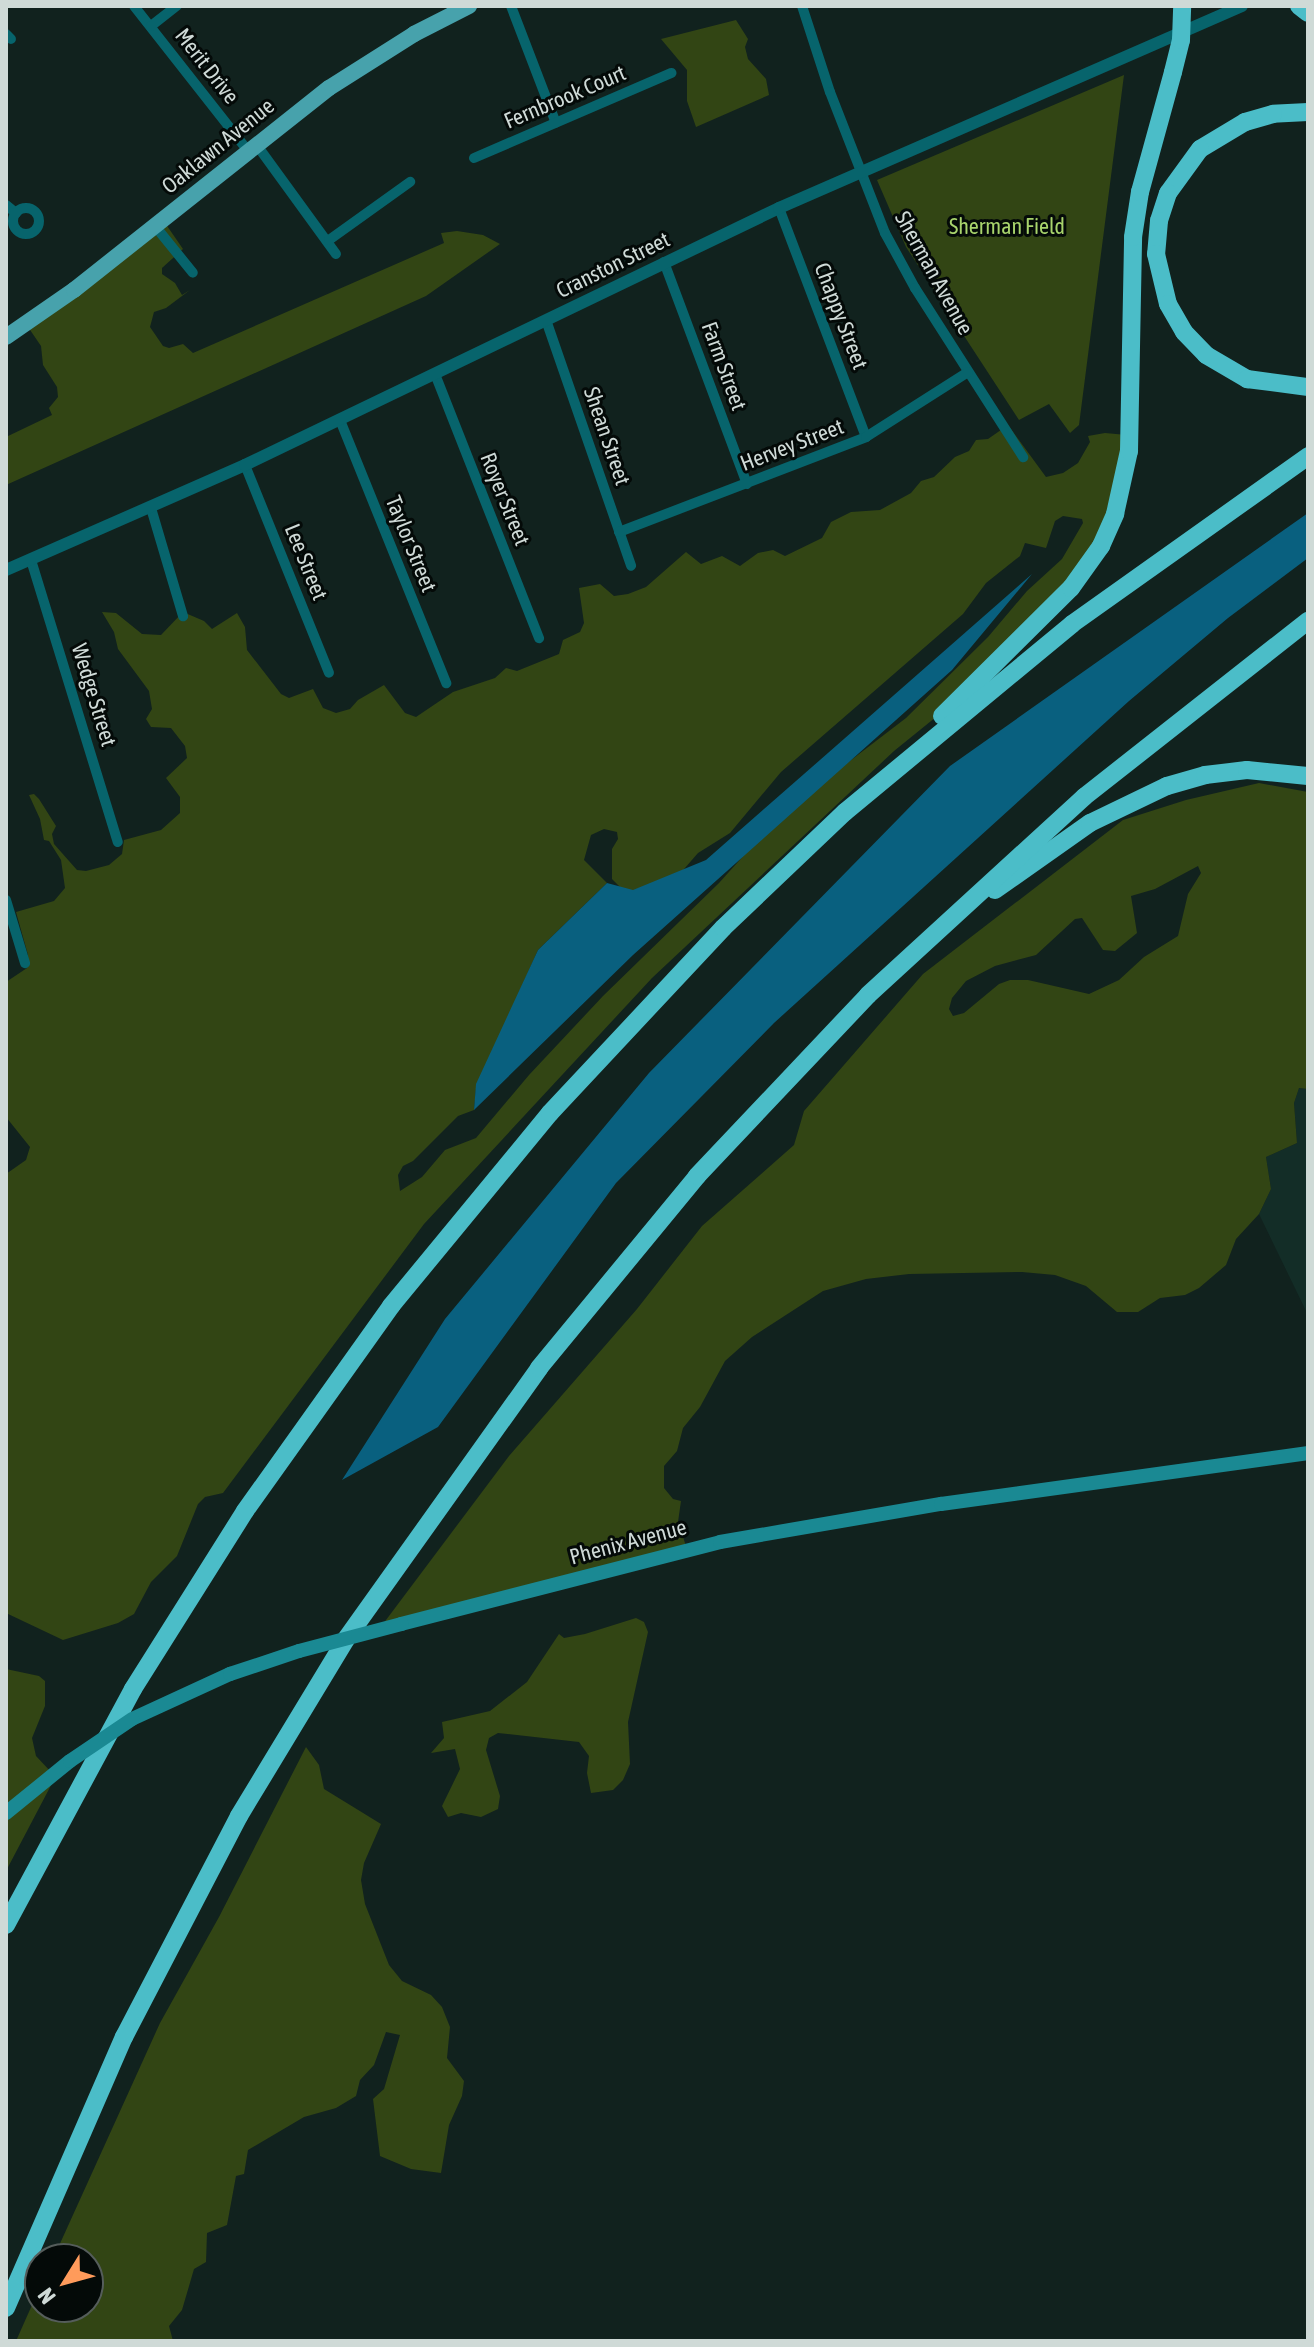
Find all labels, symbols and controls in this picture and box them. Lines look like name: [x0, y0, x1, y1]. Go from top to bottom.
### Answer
street label: Merit Drive: [169, 23, 245, 109]
street label: Fernbrook Court: [500, 60, 630, 134]
street label: Oaklawn Avenue: [157, 93, 279, 199]
street label: Sherman Avenue: [889, 207, 979, 339]
park label: Sherman Field: [949, 214, 1065, 240]
street label: Cranston Street: [552, 226, 674, 304]
street label: Chappy Street: [809, 259, 873, 373]
street label: Farm Street: [696, 318, 752, 414]
street label: Shean Street: [578, 383, 636, 489]
street label: Hervey Street: [737, 413, 847, 477]
street label: Royer Street: [474, 449, 536, 549]
street label: Taylor Street: [380, 492, 442, 596]
street label: Lee Street: [279, 520, 333, 604]
street label: Wedge Street: [66, 641, 122, 749]
street label: Phenix Avenue: [567, 1514, 689, 1570]
north arrow: [24, 2243, 104, 2323]
text: N: [32, 2283, 61, 2309]

